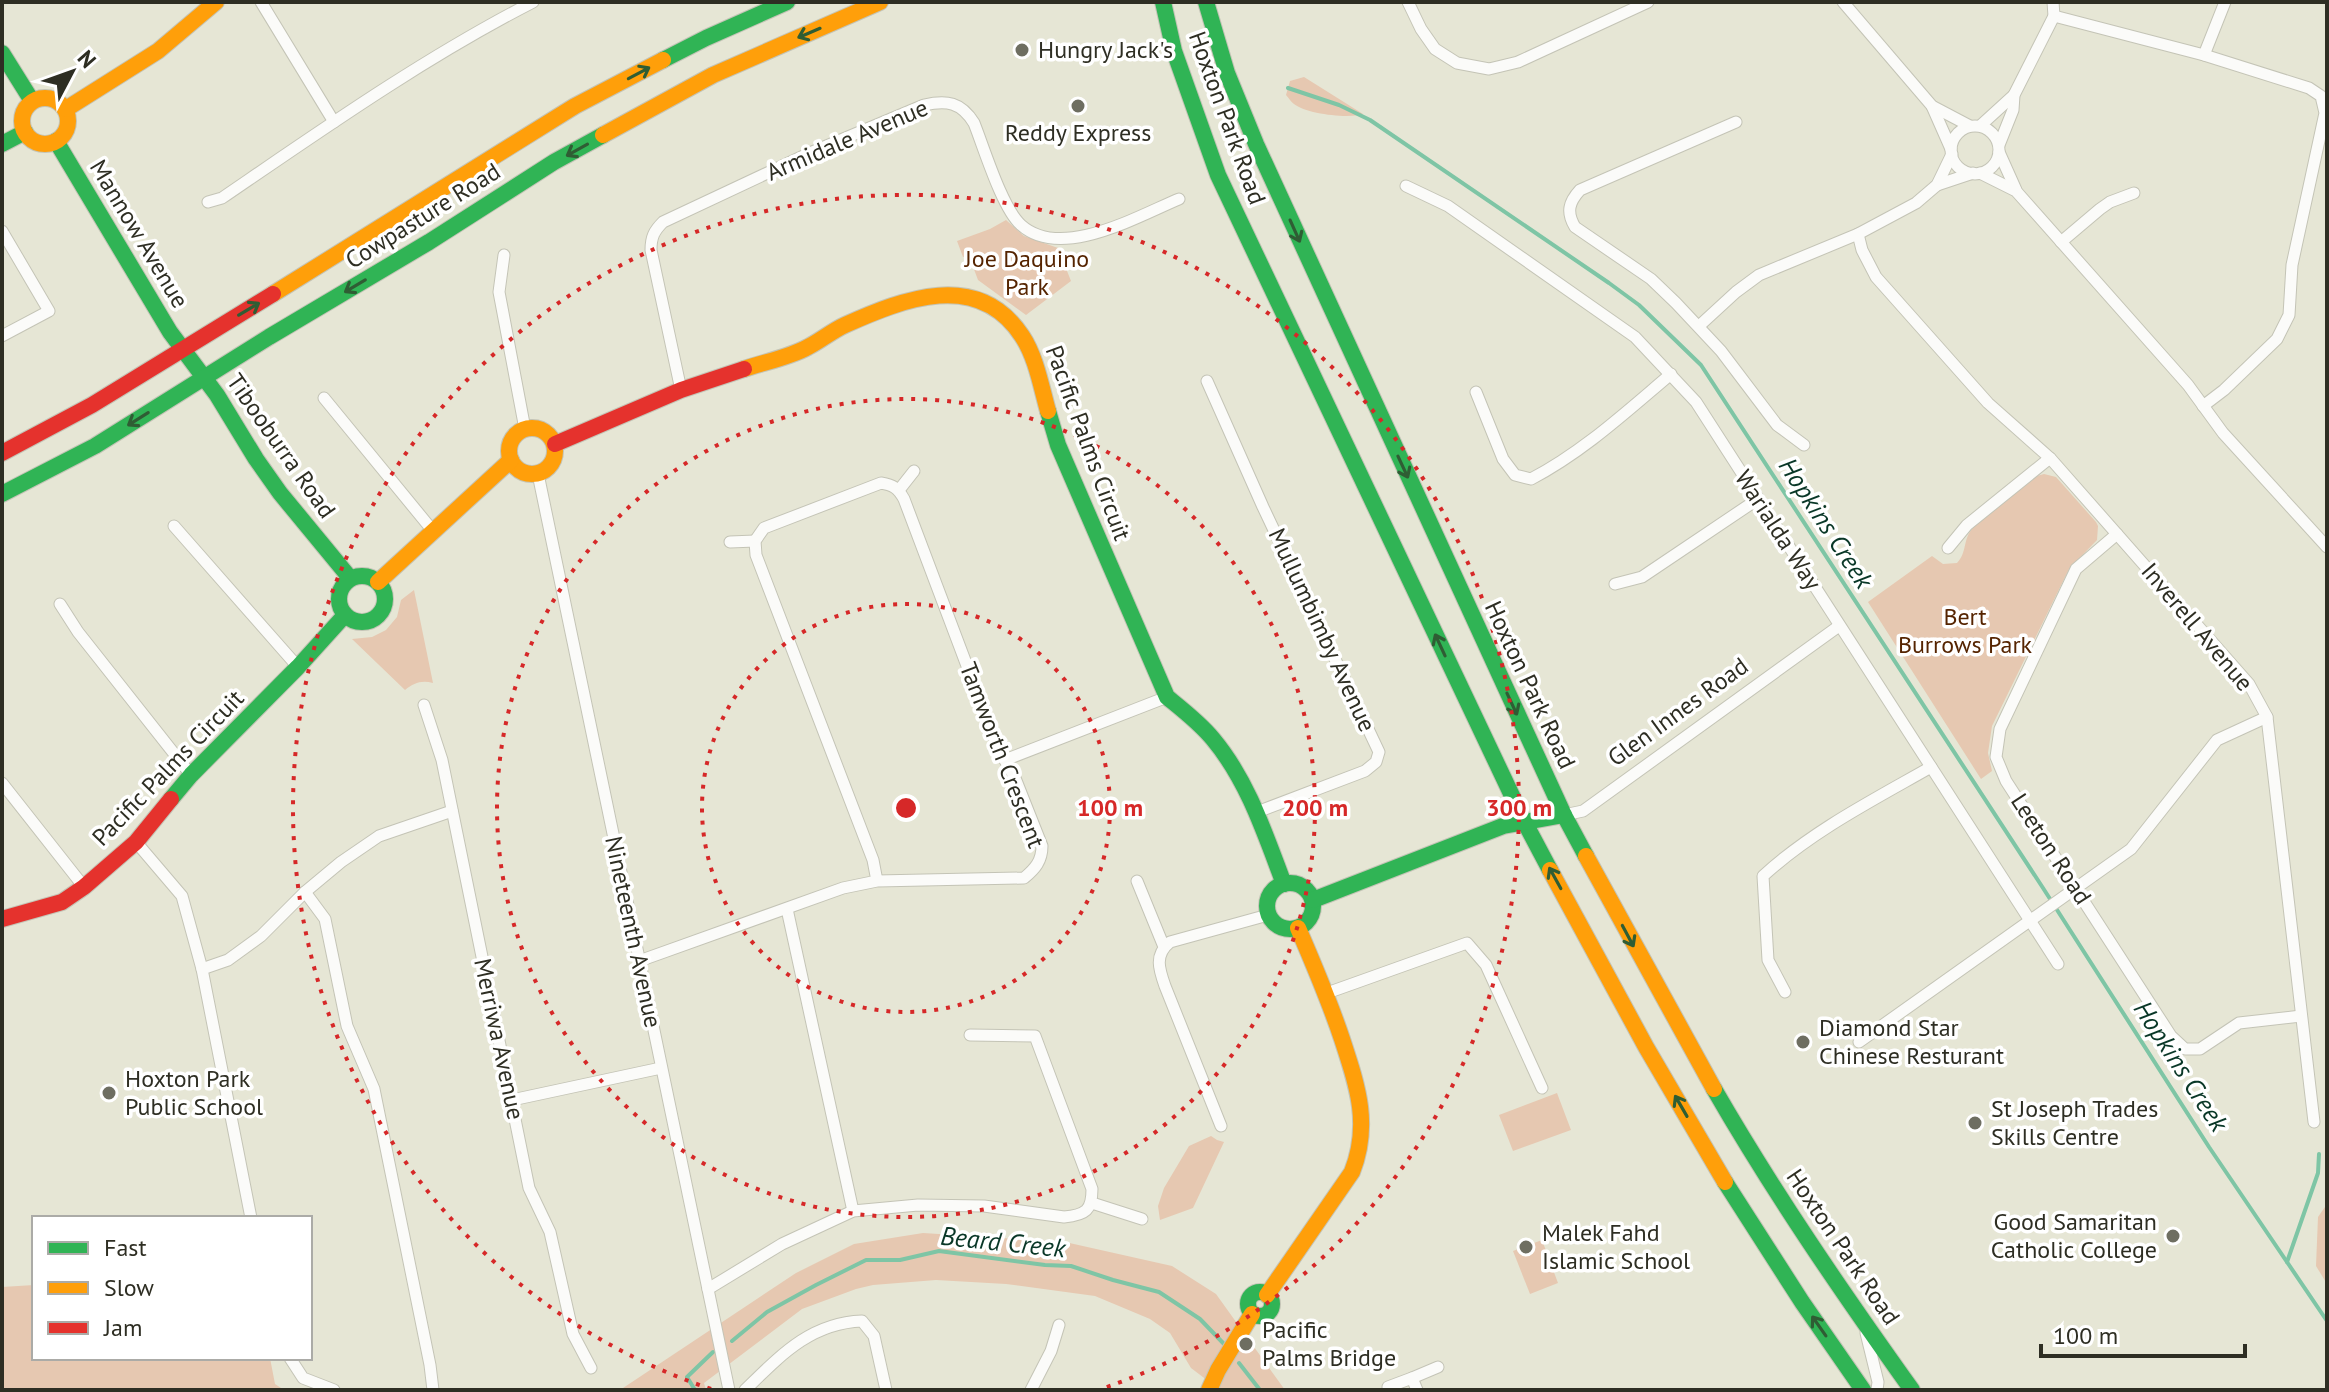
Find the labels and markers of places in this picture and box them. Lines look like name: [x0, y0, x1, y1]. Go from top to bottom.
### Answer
place label: Hungry Jack's: [1038, 34, 1173, 65]
marker: Hungry Jack's: [1013, 41, 1031, 59]
marker: Reddy Express: [1069, 97, 1087, 115]
place label: Reddy Express: [1005, 117, 1151, 148]
centre of rings: [892, 794, 920, 822]
place label: Diamond Star Chinese Resturant: [1819, 1012, 2004, 1071]
marker: Diamond Star Chinese Resturant: [1794, 1033, 1812, 1051]
place label: Hoxton Park Public School: [125, 1063, 263, 1122]
marker: Hoxton Park Public School: [100, 1084, 118, 1102]
place label: St Joseph Trades Skills Centre: [1991, 1093, 2158, 1152]
marker: St Joseph Trades Skills Centre: [1966, 1114, 1984, 1132]
place label: Good Samaritan Catholic College: [1991, 1206, 2157, 1265]
place label: Malek Fahd Islamic School: [1542, 1217, 1690, 1276]
marker: Good Samaritan Catholic College: [2164, 1227, 2182, 1245]
marker: Malek Fahd Islamic School: [1517, 1238, 1535, 1256]
place label: Pacific Palms Bridge: [1262, 1314, 1396, 1373]
marker: Pacific Palms Bridge: [1237, 1335, 1255, 1353]

